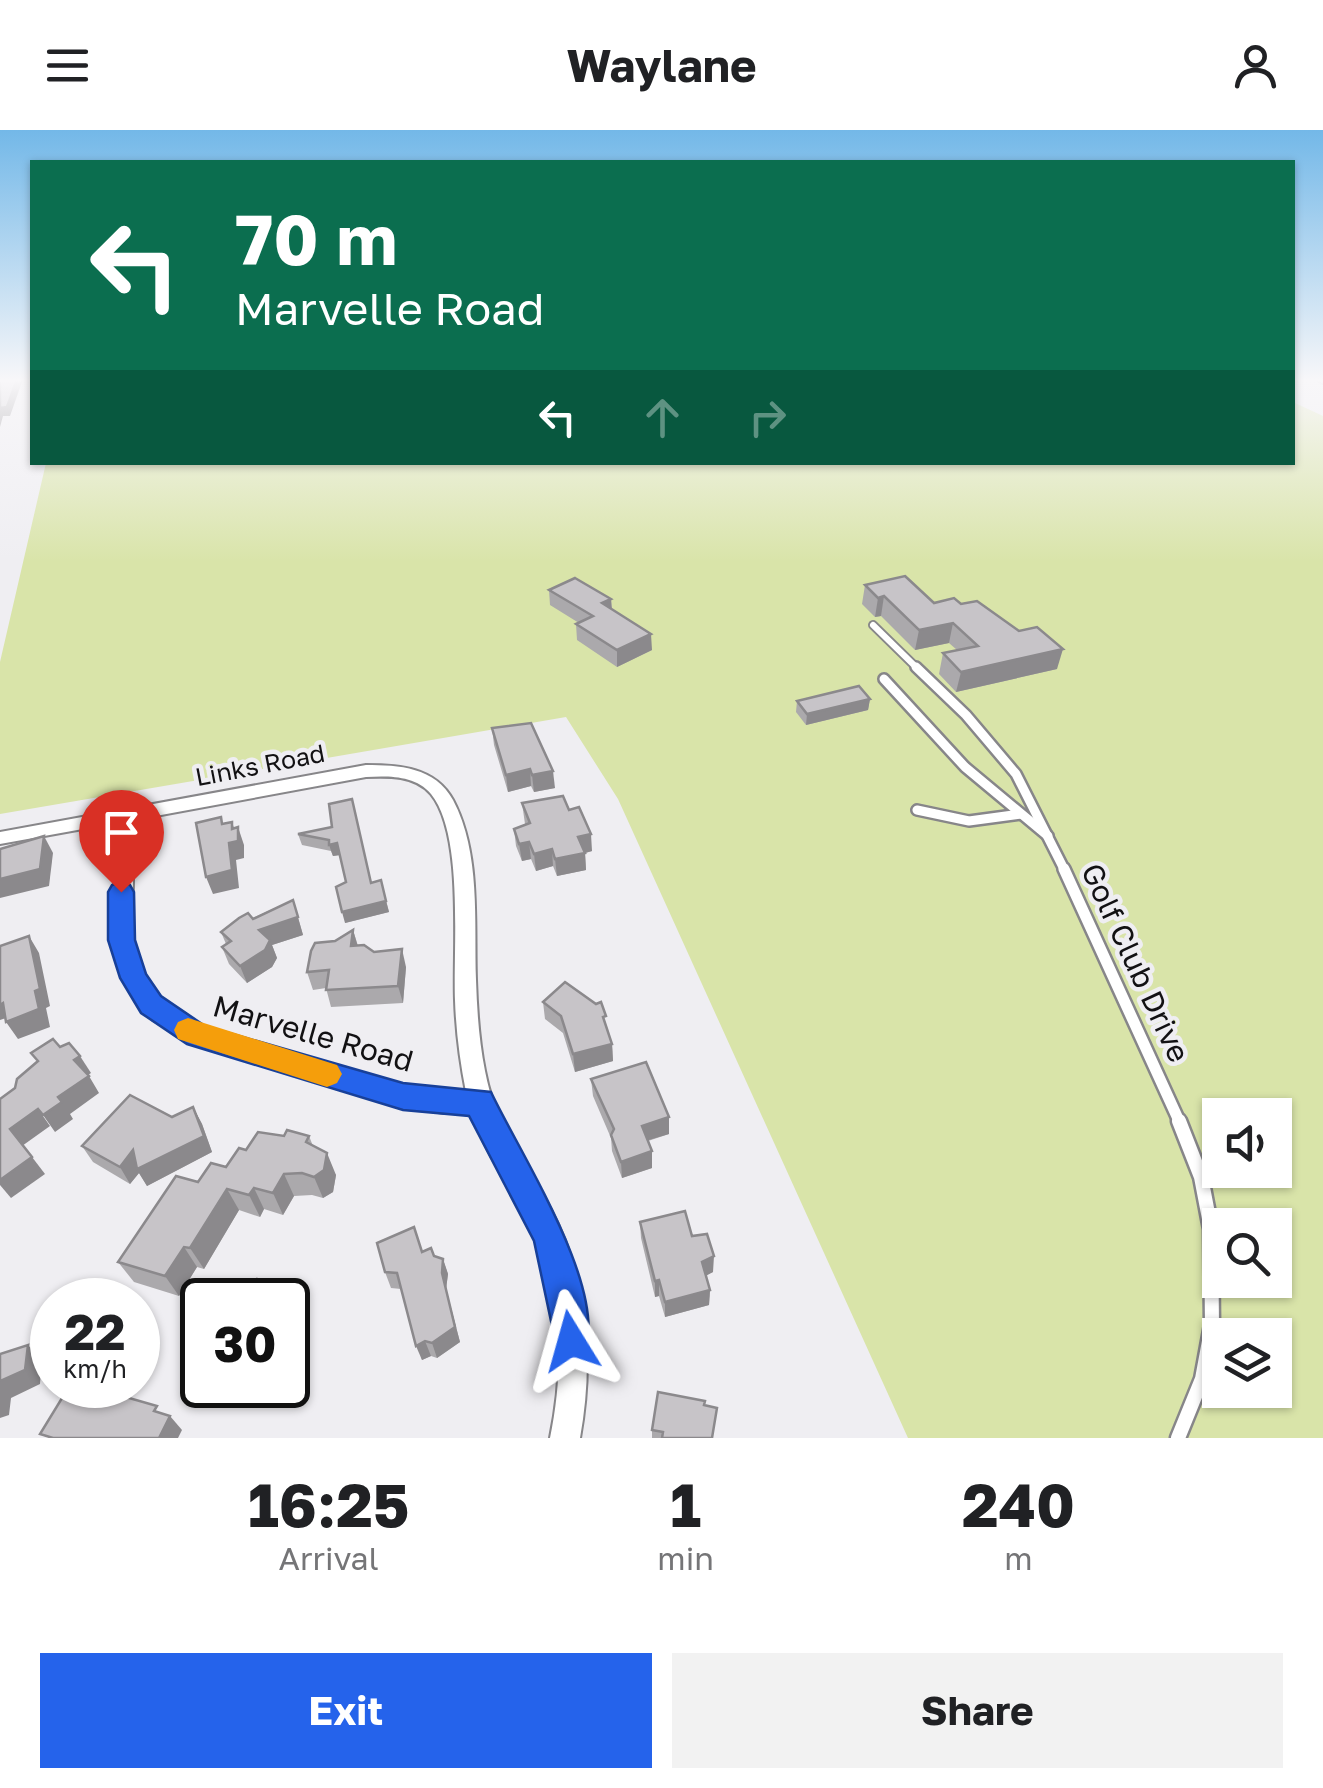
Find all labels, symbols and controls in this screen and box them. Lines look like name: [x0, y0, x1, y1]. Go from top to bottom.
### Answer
icon: menu: [40, 38, 95, 93]
text: Waylane: [566, 38, 757, 92]
icon: person: [1228, 38, 1283, 93]
text: 70 m: [235, 196, 397, 280]
icon: left: [70, 200, 200, 330]
text: Marvelle Road: [235, 281, 544, 335]
icon: left: [530, 390, 585, 445]
icon: ahead: [635, 390, 690, 445]
icon: right: [740, 390, 795, 445]
street label: Links Road: [193, 737, 327, 792]
pin: [79, 790, 164, 893]
icon: arrive: [94, 805, 149, 860]
street label: Golf Club Drive: [1074, 858, 1198, 1068]
street label: Marvelle Road: [209, 987, 417, 1079]
map controls: [1202, 1098, 1292, 1408]
button: sound: [1202, 1098, 1292, 1188]
button: search: [1202, 1208, 1292, 1298]
speed limit sign: 30: [180, 1278, 310, 1408]
position arrow: [519, 1289, 623, 1393]
text: 22: [64, 1301, 125, 1361]
button: layers: [1202, 1318, 1292, 1408]
text: km/h: [63, 1353, 127, 1384]
text: 16:25: [248, 1468, 409, 1540]
text: 1: [670, 1468, 701, 1540]
text: 240: [962, 1468, 1075, 1540]
text: Arrival: [279, 1539, 379, 1577]
text: min: [657, 1539, 714, 1577]
text: m: [1004, 1539, 1033, 1577]
button: Exit: [40, 1653, 652, 1768]
button: Share: [672, 1653, 1283, 1768]

